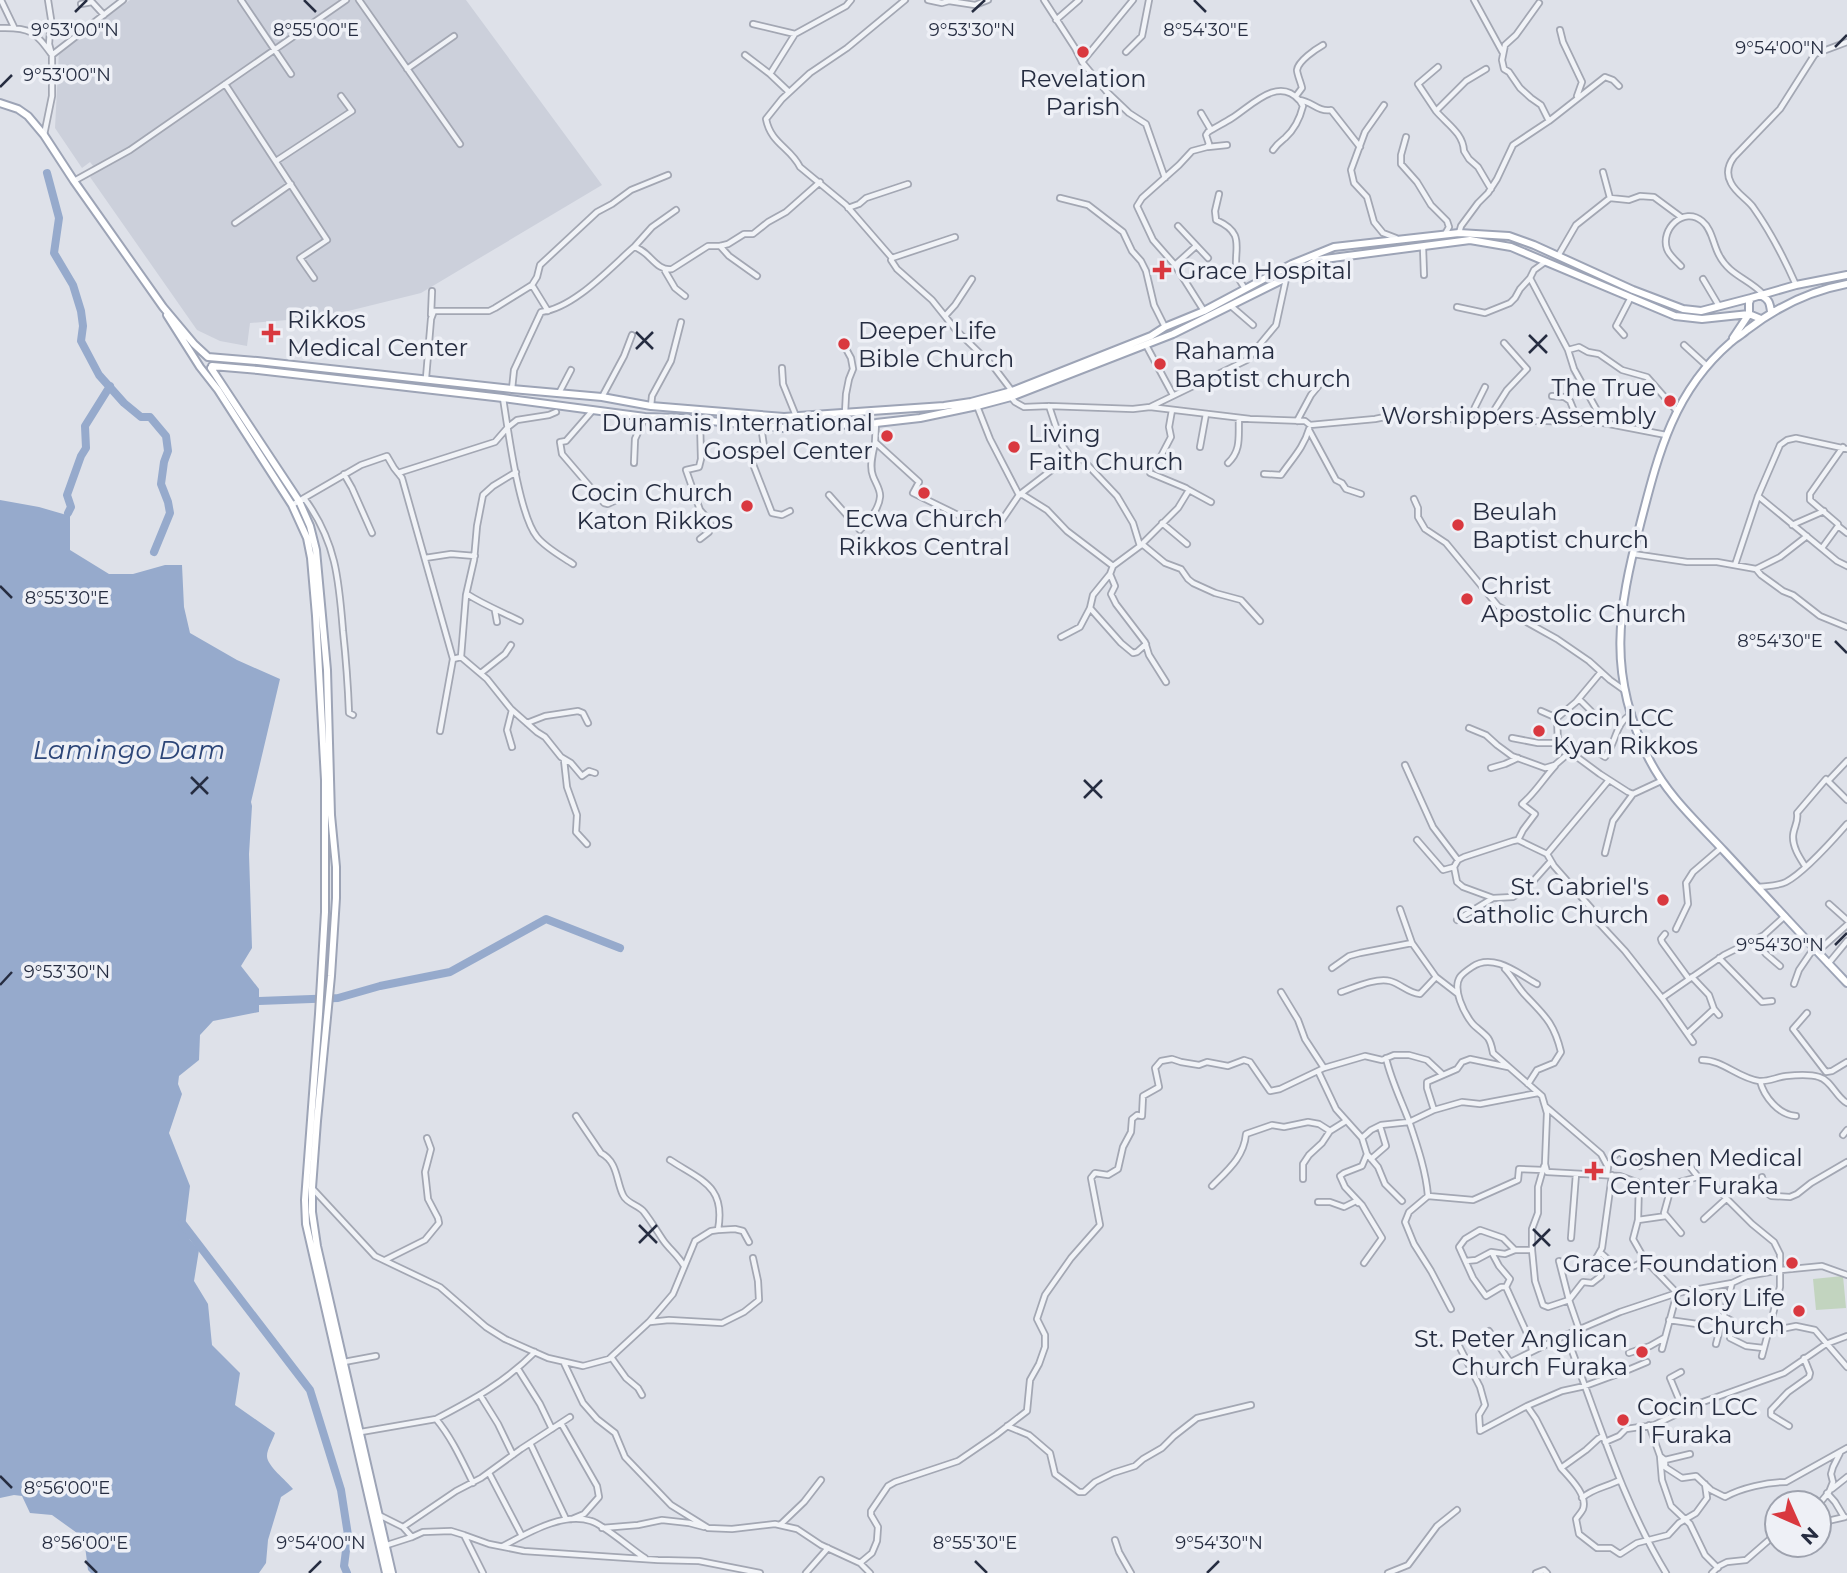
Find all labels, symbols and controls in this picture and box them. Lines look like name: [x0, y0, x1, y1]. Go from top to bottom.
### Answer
text: 9°53'00"N: [31, 19, 119, 41]
text: 8°55'00"E: [273, 19, 359, 41]
text: 9°53'30"N: [929, 19, 1015, 41]
text: 8°54'30"E: [1163, 19, 1249, 41]
text: 9°54'00"N: [1735, 37, 1825, 59]
marker: Revelation Parish: [1075, 44, 1091, 60]
text: 9°53'00"N: [23, 64, 111, 86]
place label: Revelation Parish: [1020, 64, 1146, 121]
place label: Grace Hospital: [1178, 256, 1352, 285]
marker: Grace Hospital: [1152, 260, 1172, 280]
place label: Rikkos Medical Center: [287, 305, 468, 362]
place label: Deeper Life Bible Church: [858, 316, 1014, 373]
marker: Rikkos Medical Center: [261, 323, 281, 343]
marker: Deeper Life Bible Church: [836, 336, 852, 352]
place label: Rahama Baptist church: [1174, 336, 1351, 393]
marker: Rahama Baptist church: [1152, 356, 1168, 372]
place label: The True Worshippers Assembly: [1381, 373, 1656, 430]
marker: The True Worshippers Assembly: [1662, 393, 1678, 409]
place label: Dunamis International Gospel Center: [602, 408, 873, 465]
place label: Living Faith Church: [1028, 419, 1184, 476]
marker: Dunamis International Gospel Center: [879, 428, 895, 444]
marker: Living Faith Church: [1006, 439, 1022, 455]
place label: Cocin Church Katon Rikkos: [571, 478, 733, 535]
marker: Ecwa Church Rikkos Central: [916, 485, 932, 501]
place label: Beulah Baptist church: [1472, 497, 1649, 554]
marker: Cocin Church Katon Rikkos: [739, 498, 755, 514]
place label: Ecwa Church Rikkos Central: [838, 504, 1010, 561]
marker: Beulah Baptist church: [1450, 517, 1466, 533]
place label: Christ Apostolic Church: [1481, 571, 1687, 628]
text: 8°55'30"E: [25, 587, 109, 609]
marker: Christ Apostolic Church: [1459, 591, 1475, 607]
text: 8°54'30"E: [1737, 630, 1823, 652]
place label: Cocin LCC Kyan Rikkos: [1553, 703, 1698, 760]
marker: Cocin LCC Kyan Rikkos: [1531, 723, 1547, 739]
water label: Lamingo Dam: [33, 734, 225, 766]
place label: St. Gabriel's Catholic Church: [1456, 872, 1649, 929]
marker: St. Gabriel's Catholic Church: [1655, 892, 1671, 908]
text: 9°54'30"N: [1736, 934, 1824, 956]
text: 9°53'30"N: [24, 961, 110, 983]
place label: Goshen Medical Center Furaka: [1610, 1143, 1803, 1200]
marker: Goshen Medical Center Furaka: [1584, 1161, 1604, 1181]
place label: Grace Foundation: [1562, 1249, 1778, 1278]
marker: Grace Foundation: [1784, 1255, 1800, 1271]
place label: Glory Life Church: [1673, 1283, 1785, 1340]
marker: Glory Life Church: [1791, 1303, 1807, 1319]
place label: St. Peter Anglican Church Furaka: [1414, 1324, 1628, 1381]
marker: St. Peter Anglican Church Furaka: [1634, 1344, 1650, 1360]
place label: Cocin LCC I Furaka: [1637, 1392, 1758, 1449]
marker: Cocin LCC I Furaka: [1615, 1412, 1631, 1428]
text: 8°56'00"E: [24, 1477, 110, 1499]
north arrow: [1763, 1489, 1833, 1559]
text: N: [1796, 1522, 1823, 1549]
text: 8°56'00"E: [42, 1532, 128, 1554]
text: 9°54'00"N: [276, 1532, 366, 1554]
text: 8°55'30"E: [933, 1532, 1017, 1554]
text: 9°54'30"N: [1175, 1532, 1263, 1554]

